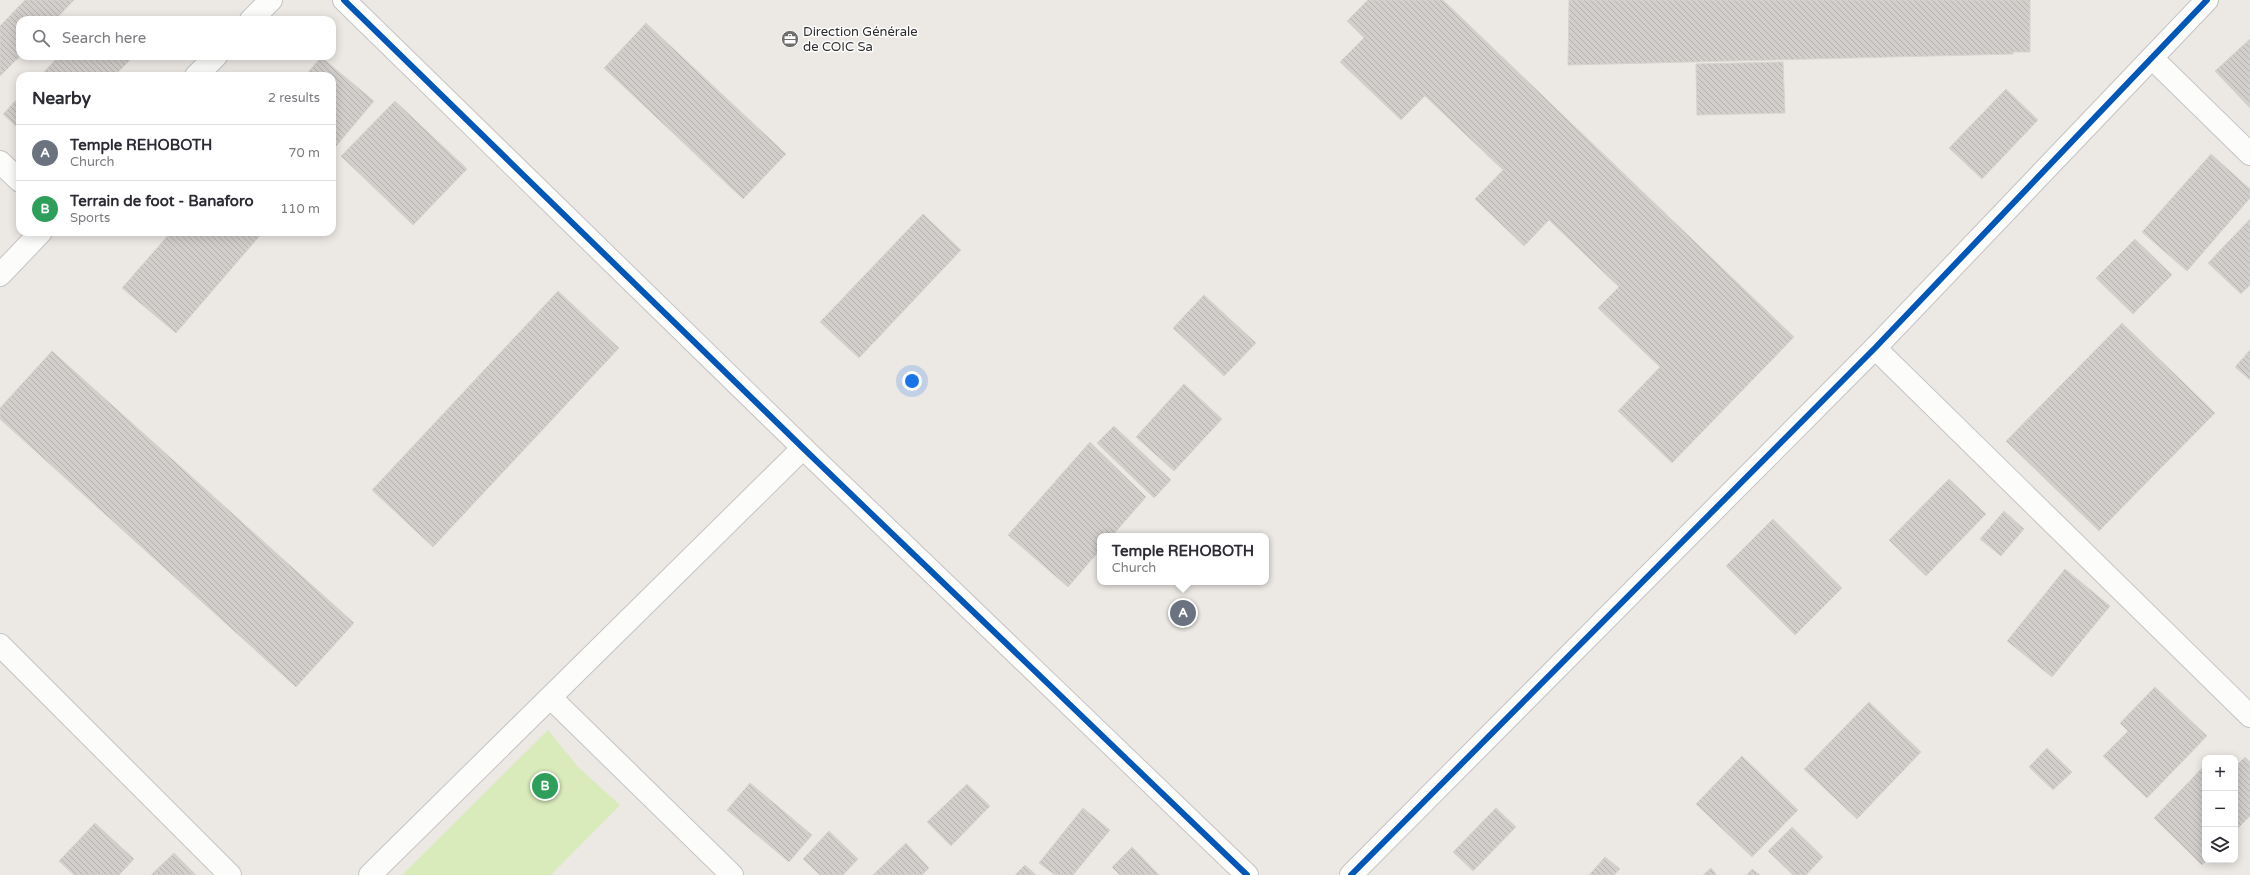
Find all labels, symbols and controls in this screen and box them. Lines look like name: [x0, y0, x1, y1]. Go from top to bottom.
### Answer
search box: [16, 16, 336, 60]
place label: Direction Générale de COIC Sa: [803, 24, 918, 55]
icon: search: [30, 27, 52, 49]
text: Search here: [62, 29, 146, 47]
office icon: Direction Générale de COIC Sa: [780, 29, 800, 49]
text: Nearby: [32, 88, 91, 109]
text: 2 results: [268, 90, 320, 106]
text: Temple REHOBOTH: [70, 136, 212, 154]
text: A: [40, 145, 50, 161]
text: 70 m: [288, 145, 320, 161]
text: Church: [70, 154, 114, 170]
text: Terrain de foot - Banaforo: [70, 192, 254, 210]
text: B: [40, 201, 50, 217]
text: 110 m: [280, 201, 320, 217]
text: Sports: [70, 210, 110, 226]
your location: [902, 371, 922, 391]
popup: [1097, 533, 1269, 585]
text: Temple REHOBOTH: [1112, 542, 1254, 560]
text: Church: [1112, 560, 1156, 576]
pin: A: [1170, 598, 1196, 628]
map controls: [2202, 755, 2238, 863]
button: +: [2202, 755, 2238, 791]
pin: B: [532, 771, 558, 801]
button: −: [2202, 791, 2238, 827]
button: layers: [2202, 827, 2238, 863]

